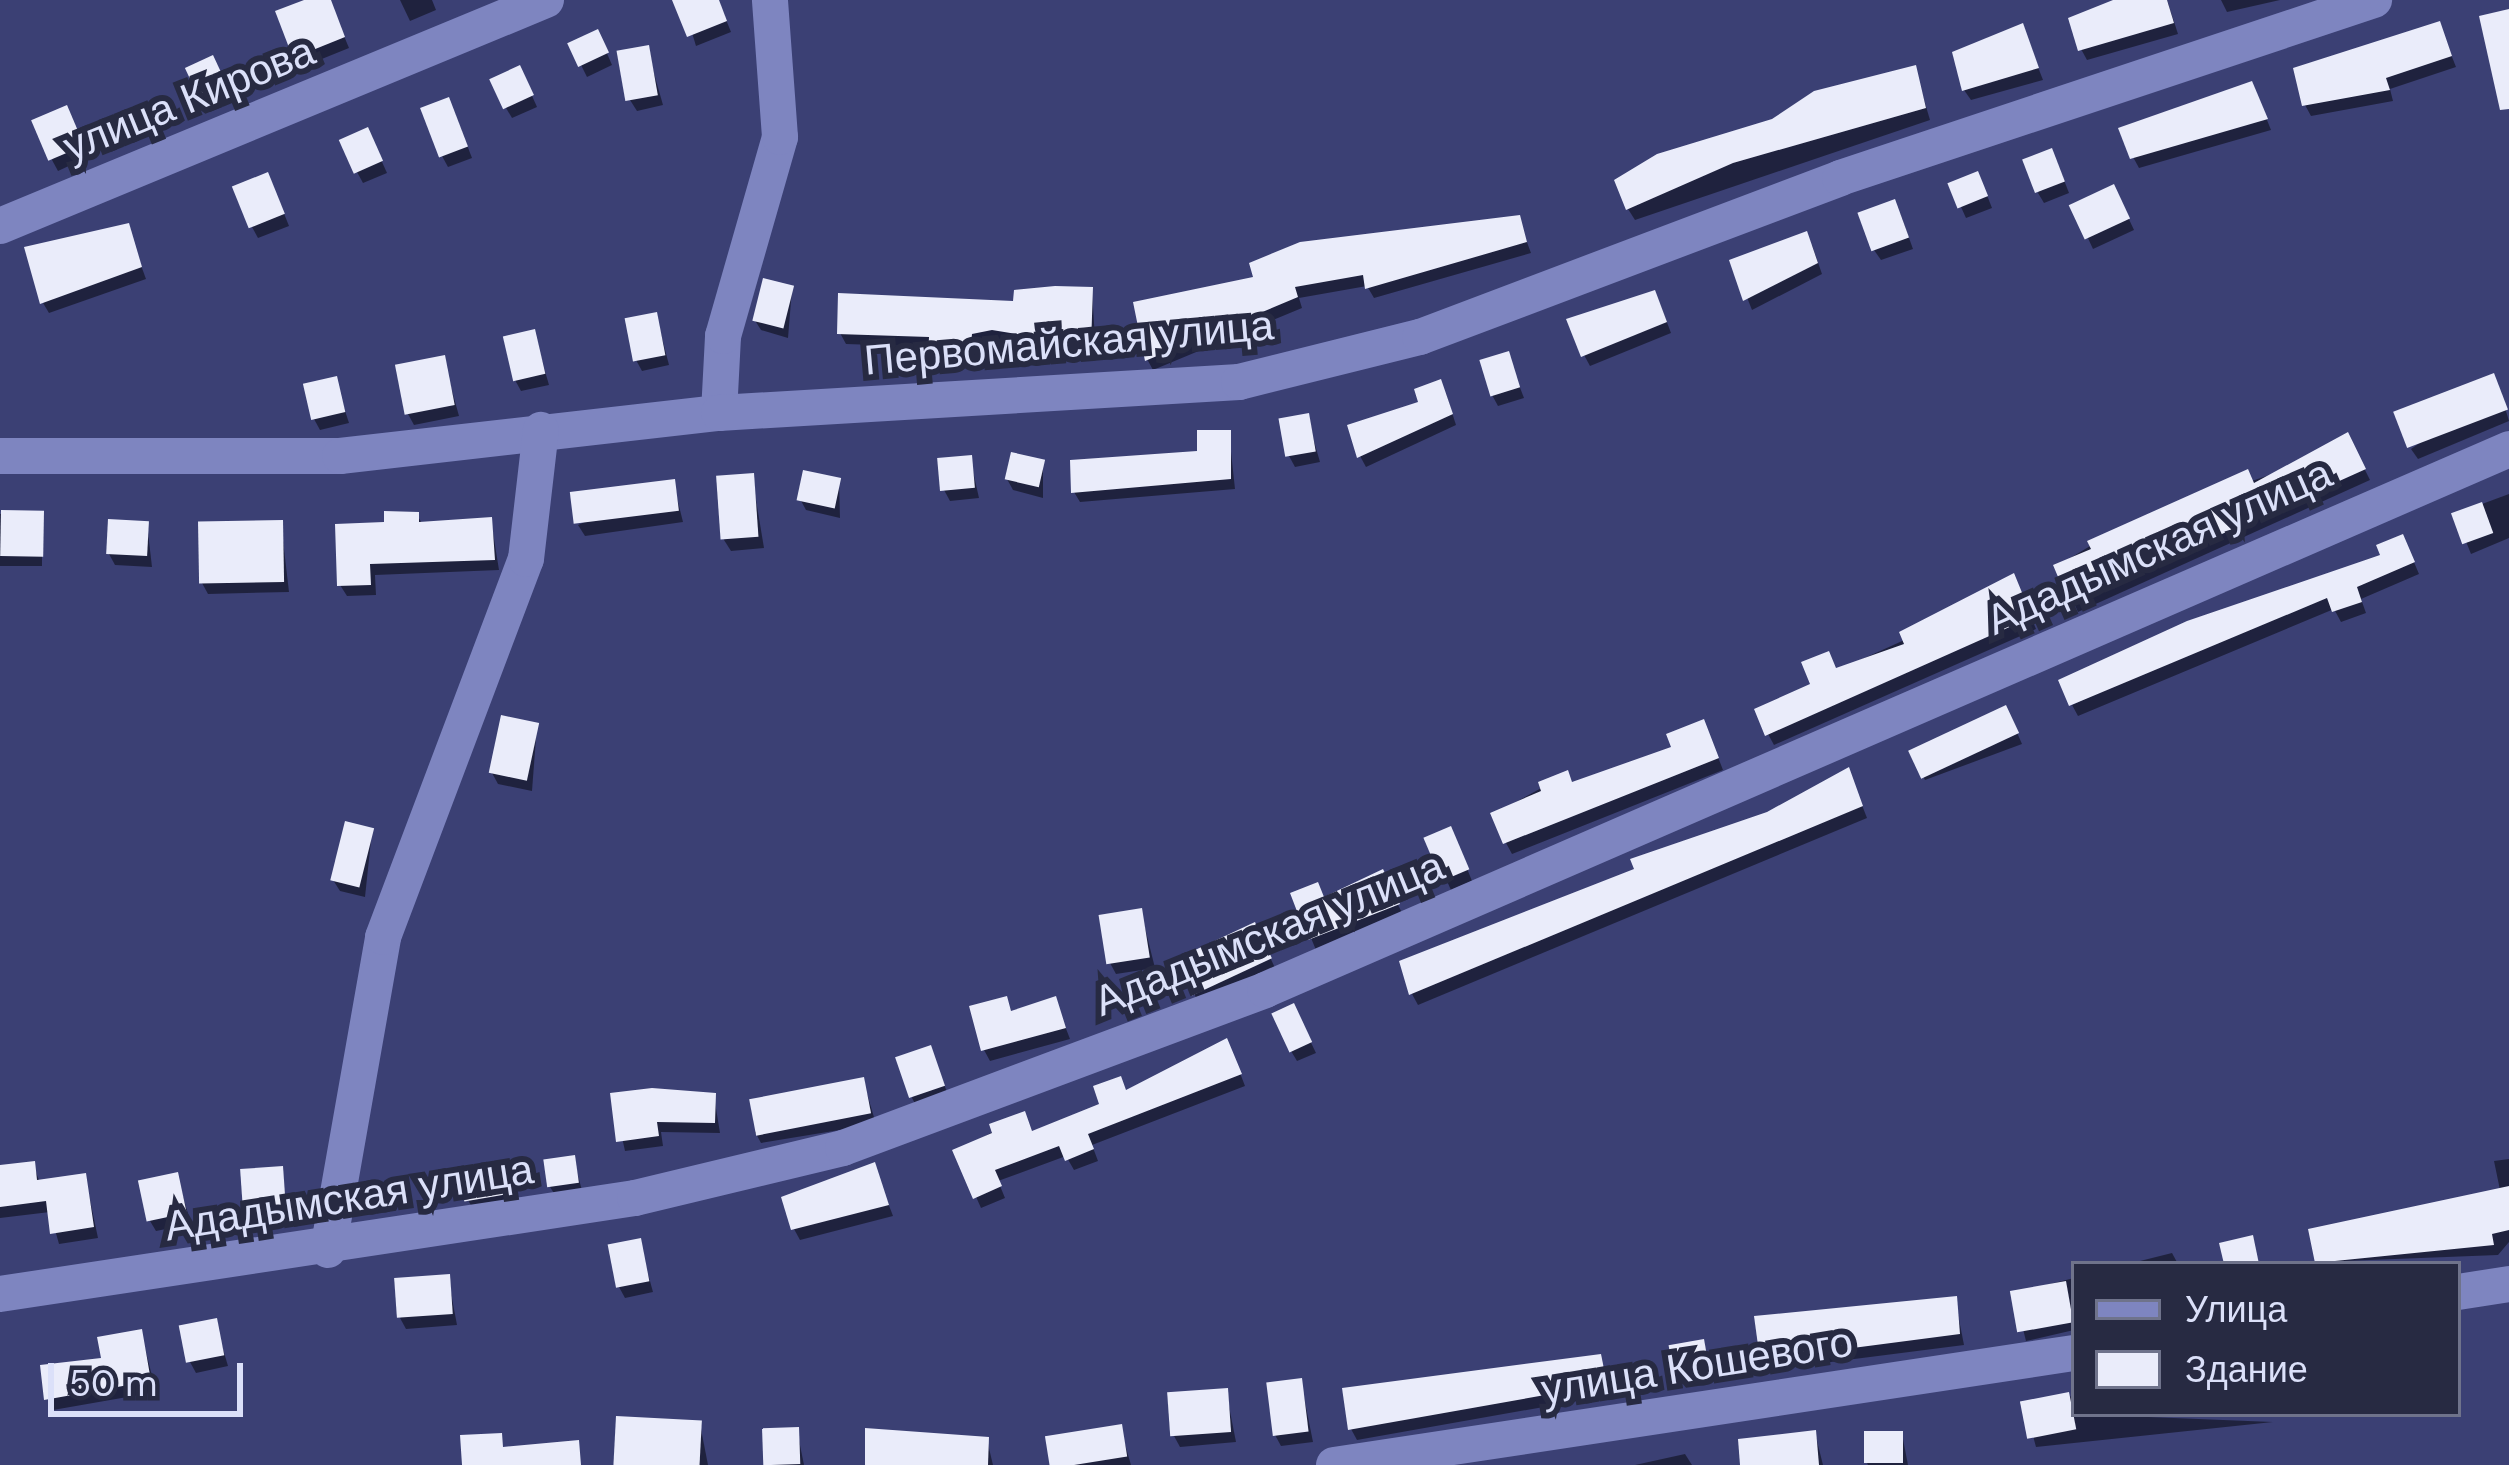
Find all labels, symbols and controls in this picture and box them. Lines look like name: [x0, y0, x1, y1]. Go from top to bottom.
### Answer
street label: улица Кирова: [56, 26, 322, 172]
street label: Первомайская улица: [862, 300, 1276, 386]
street label: Ададымская улица: [1979, 448, 2339, 646]
street label: Ададымская улица: [1087, 841, 1451, 1027]
street label: Ададымская улица: [161, 1144, 537, 1252]
legend: [2071, 1261, 2461, 1417]
text: Улица: [2185, 1286, 2287, 1333]
street label: улица Кошевого: [1538, 1317, 1856, 1415]
scale bar: [54, 1339, 249, 1413]
text: Здание: [2185, 1346, 2308, 1393]
text: 50 m: [69, 1360, 157, 1407]

